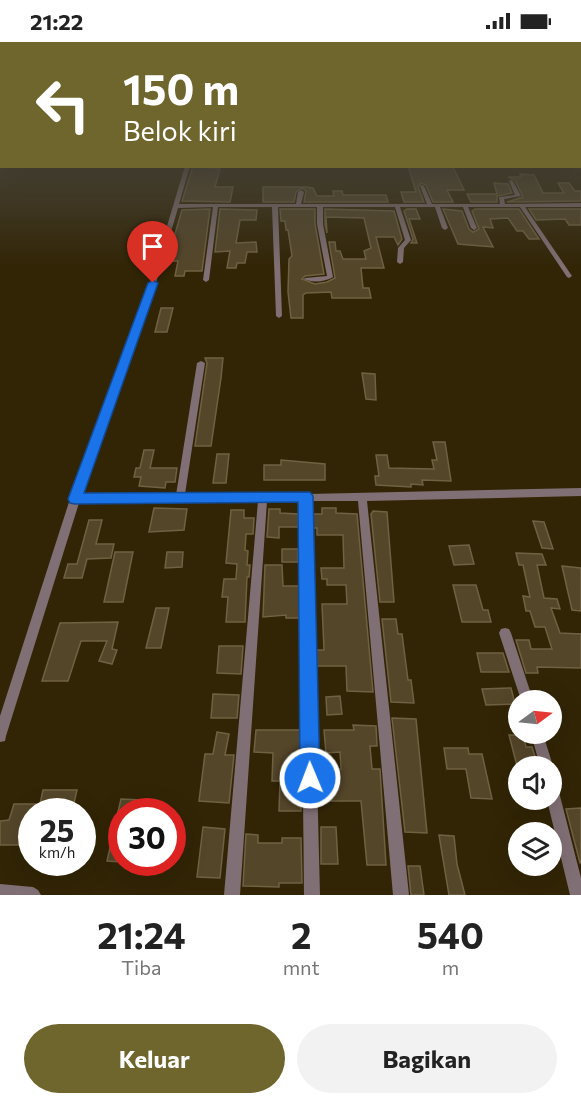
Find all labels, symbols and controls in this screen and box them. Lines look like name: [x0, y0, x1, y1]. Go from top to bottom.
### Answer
text: 21:22: [30, 8, 83, 35]
text: 150 m: [123, 62, 239, 114]
icon: left: [24, 66, 102, 144]
text: Belok kiri: [123, 114, 237, 147]
pin: [127, 221, 178, 283]
icon: arrive: [136, 230, 169, 263]
north arrow: [508, 690, 562, 744]
map controls: [508, 690, 562, 876]
position arrow: [278, 746, 342, 810]
button: sound: [508, 756, 562, 810]
speed limit sign: 30: [108, 798, 186, 876]
text: 25: [40, 811, 74, 848]
button: layers: [508, 822, 562, 876]
text: km/h: [39, 843, 75, 861]
text: 21:24: [97, 912, 186, 956]
text: 2: [291, 912, 311, 956]
text: 540: [417, 912, 484, 956]
text: Tiba: [121, 955, 161, 979]
text: mnt: [283, 955, 320, 979]
text: m: [442, 955, 459, 979]
button: Keluar: [24, 1024, 285, 1093]
button: Bagikan: [297, 1024, 557, 1093]

